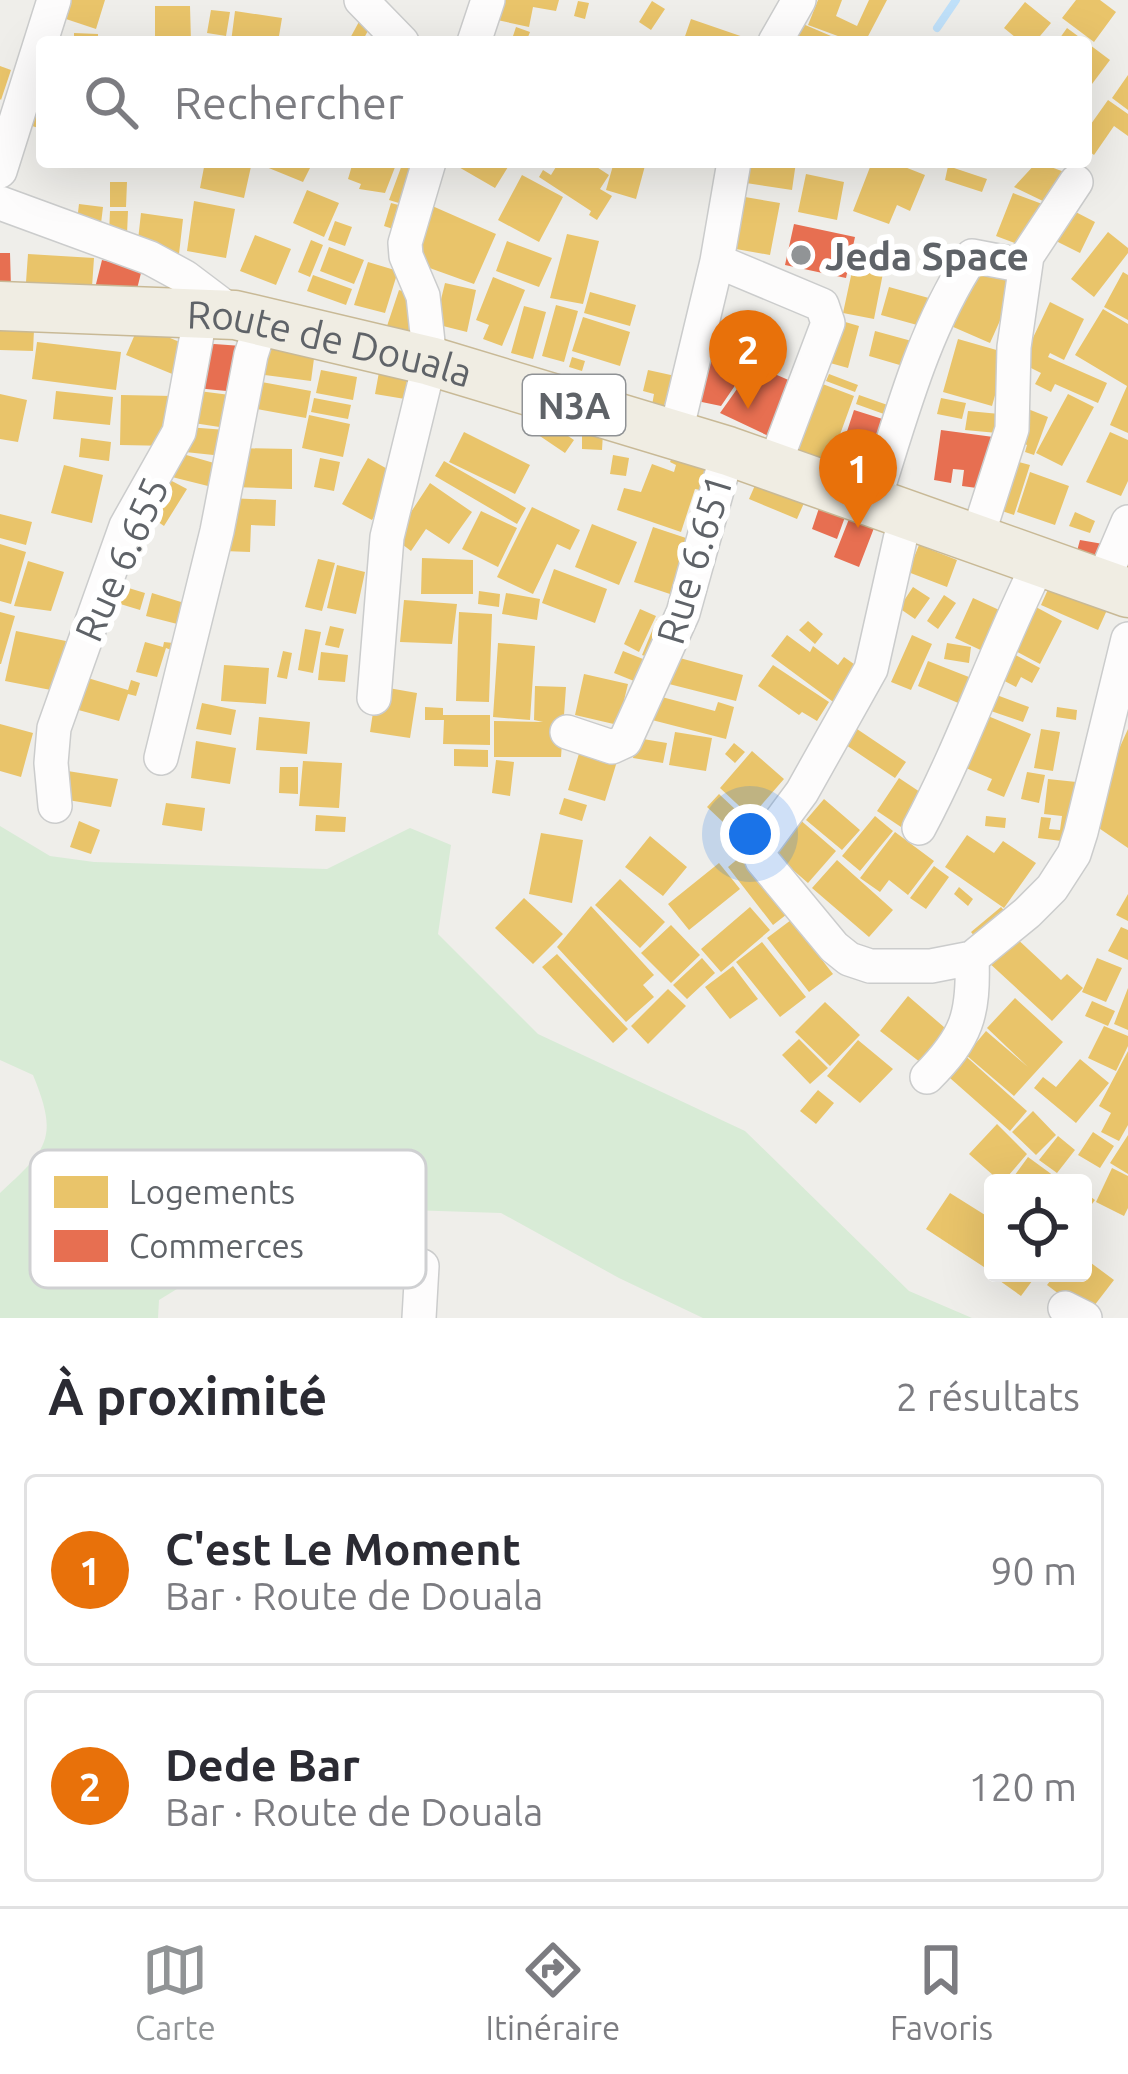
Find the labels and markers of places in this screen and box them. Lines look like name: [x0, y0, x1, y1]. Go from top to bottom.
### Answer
place label: Jeda Space: [825, 234, 1029, 277]
marker: Jeda Space: [788, 242, 814, 268]
pin: 2: [709, 310, 787, 409]
pin: 1: [819, 429, 897, 528]

